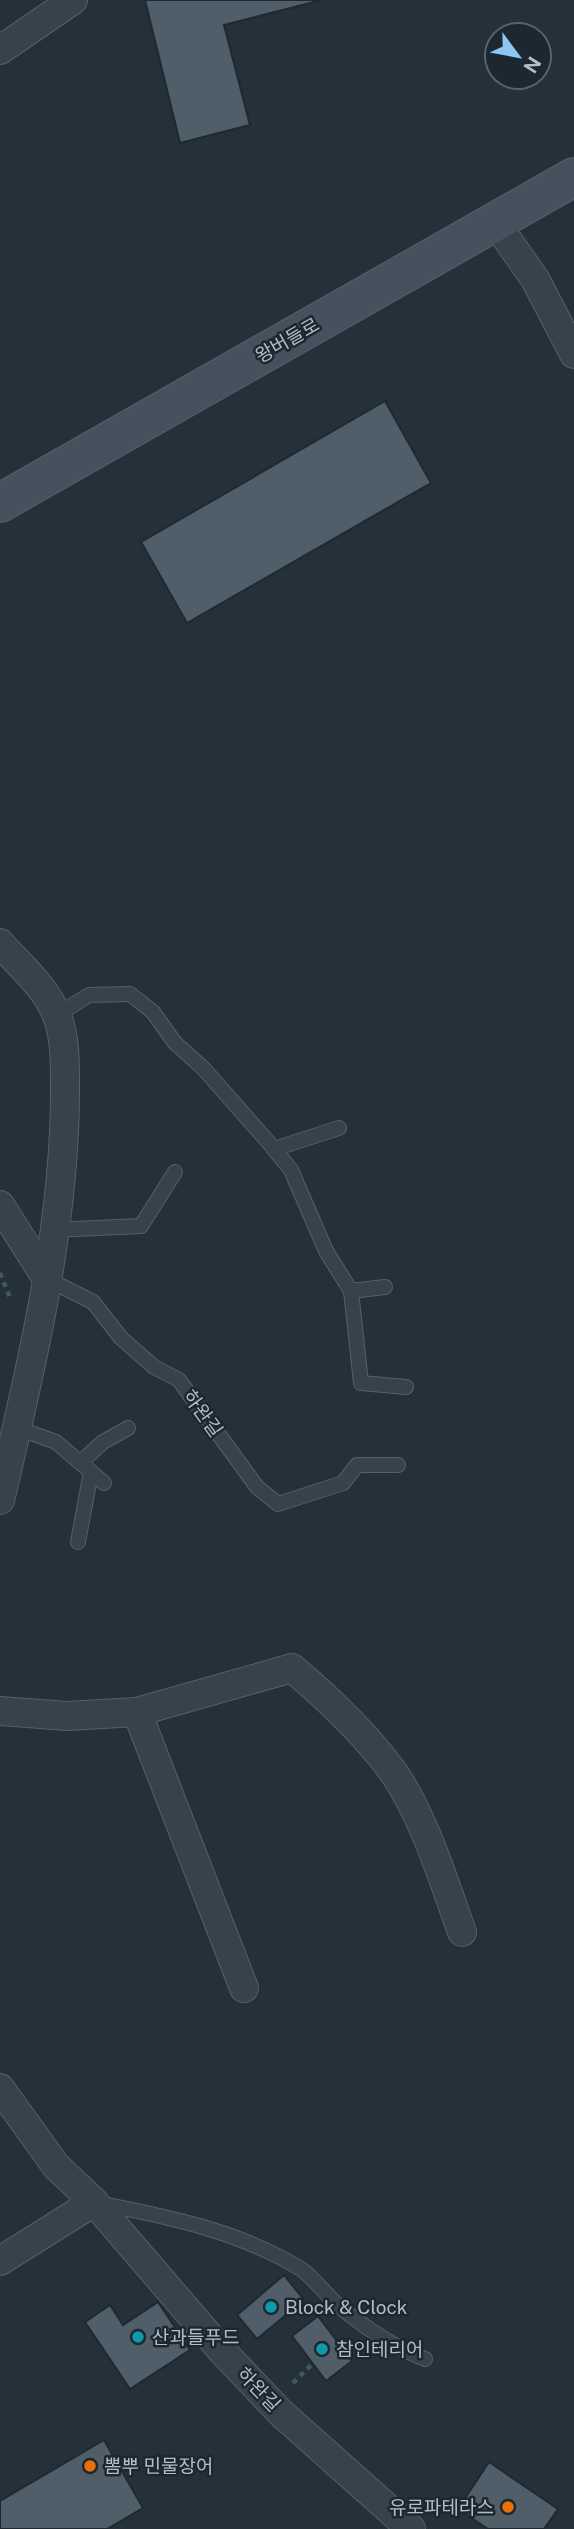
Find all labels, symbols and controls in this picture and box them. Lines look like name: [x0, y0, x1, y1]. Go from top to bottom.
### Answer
north arrow: [483, 21, 553, 91]
text: N: [519, 53, 546, 77]
street label: 왕버들로: [251, 313, 323, 367]
street label: 하완길: [179, 1385, 227, 1441]
place label: Block & Clock: [285, 2296, 408, 2318]
marker: Block & Clock: [263, 2299, 279, 2315]
place label: 산과들푸드: [152, 2326, 239, 2348]
marker: 산과들푸드: [130, 2329, 146, 2345]
place label: 참인테리어: [336, 2338, 423, 2360]
marker: 참인테리어: [314, 2341, 330, 2357]
street label: 하완길: [233, 2362, 285, 2416]
place label: 뽐뿌 민물장어: [104, 2455, 214, 2477]
marker: 뽐뿌 민물장어: [82, 2458, 98, 2474]
place label: 유로파테라스: [389, 2496, 494, 2518]
marker: 유로파테라스: [500, 2499, 516, 2515]

